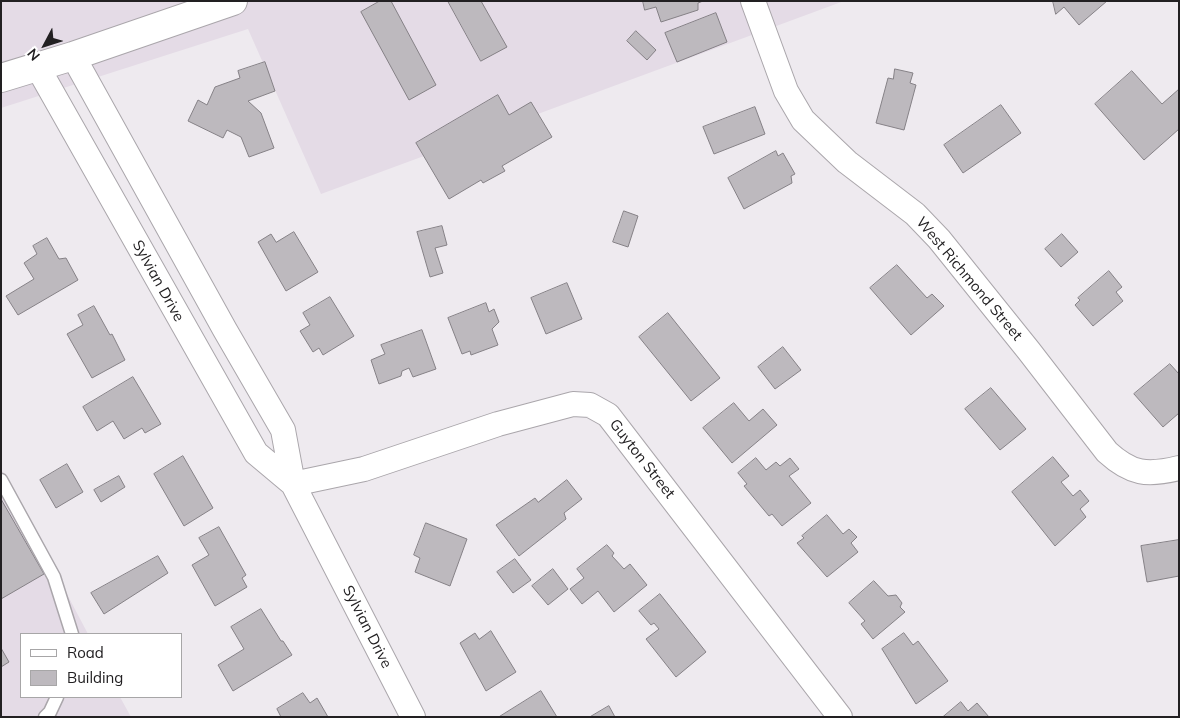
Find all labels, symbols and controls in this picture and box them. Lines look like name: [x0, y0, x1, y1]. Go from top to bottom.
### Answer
north arrow: [20, 20, 70, 70]
text: N: [23, 45, 44, 64]
street label: West Richmond Street: [912, 214, 1026, 344]
street label: Sylvian Drive: [128, 237, 188, 325]
street label: Guyton Street: [605, 416, 679, 502]
street label: Sylvian Drive: [338, 583, 396, 671]
legend: [20, 633, 182, 698]
text: Road: [67, 643, 104, 662]
text: Building: [67, 668, 123, 687]

